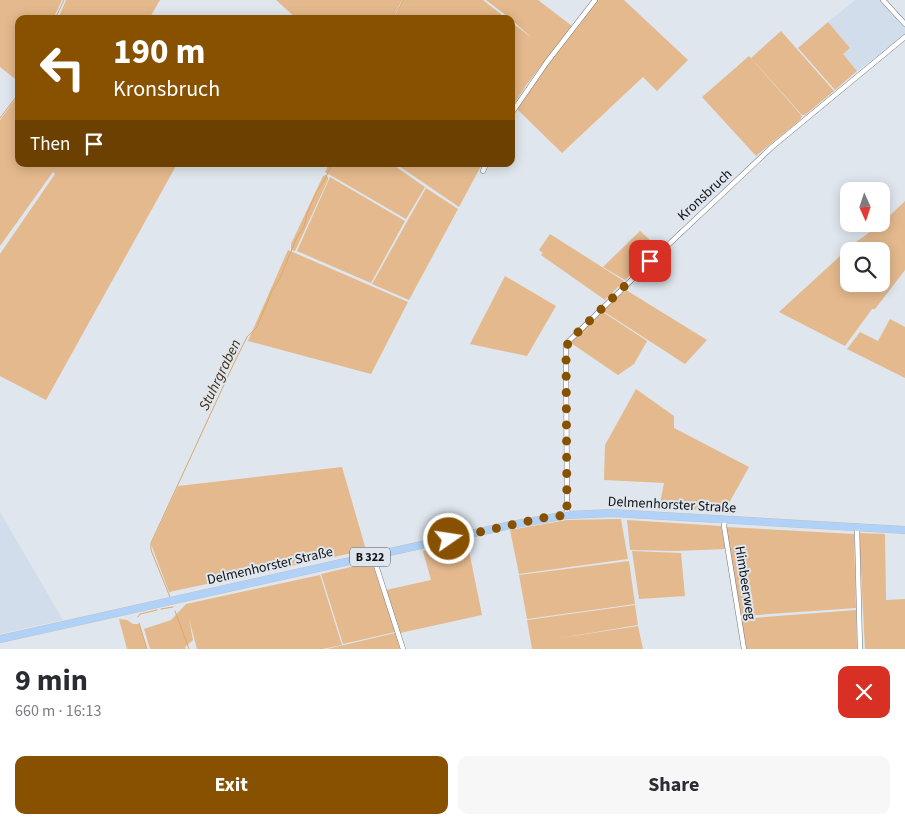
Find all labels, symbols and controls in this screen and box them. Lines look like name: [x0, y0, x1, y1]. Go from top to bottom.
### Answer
text: 190 m: [113, 27, 205, 77]
icon: left: [30, 35, 95, 100]
text: Kronsbruch: [113, 73, 220, 105]
icon: arrive: [80, 130, 108, 158]
text: Then: [30, 131, 70, 158]
street label: Kronsbruch: [673, 164, 737, 226]
north arrow: [840, 182, 890, 232]
map controls: [840, 182, 890, 292]
pin: [629, 240, 671, 282]
button: search: [840, 242, 890, 292]
icon: arrive: [636, 247, 664, 275]
water label: Stuhrgraben: [194, 336, 246, 414]
street label: Delmenhorster Straße: [607, 492, 737, 518]
position arrow: [422, 512, 474, 564]
street label: Delmenhorster Straße: [205, 542, 335, 590]
street label: Himbeerweg: [729, 544, 761, 622]
road number: B 322: [350, 548, 390, 566]
text: 9 min: [15, 659, 88, 702]
button: close: [838, 666, 890, 718]
text: 660 m · 16:13: [15, 700, 102, 722]
button: Exit: [15, 756, 448, 814]
button: Share: [458, 756, 890, 814]

